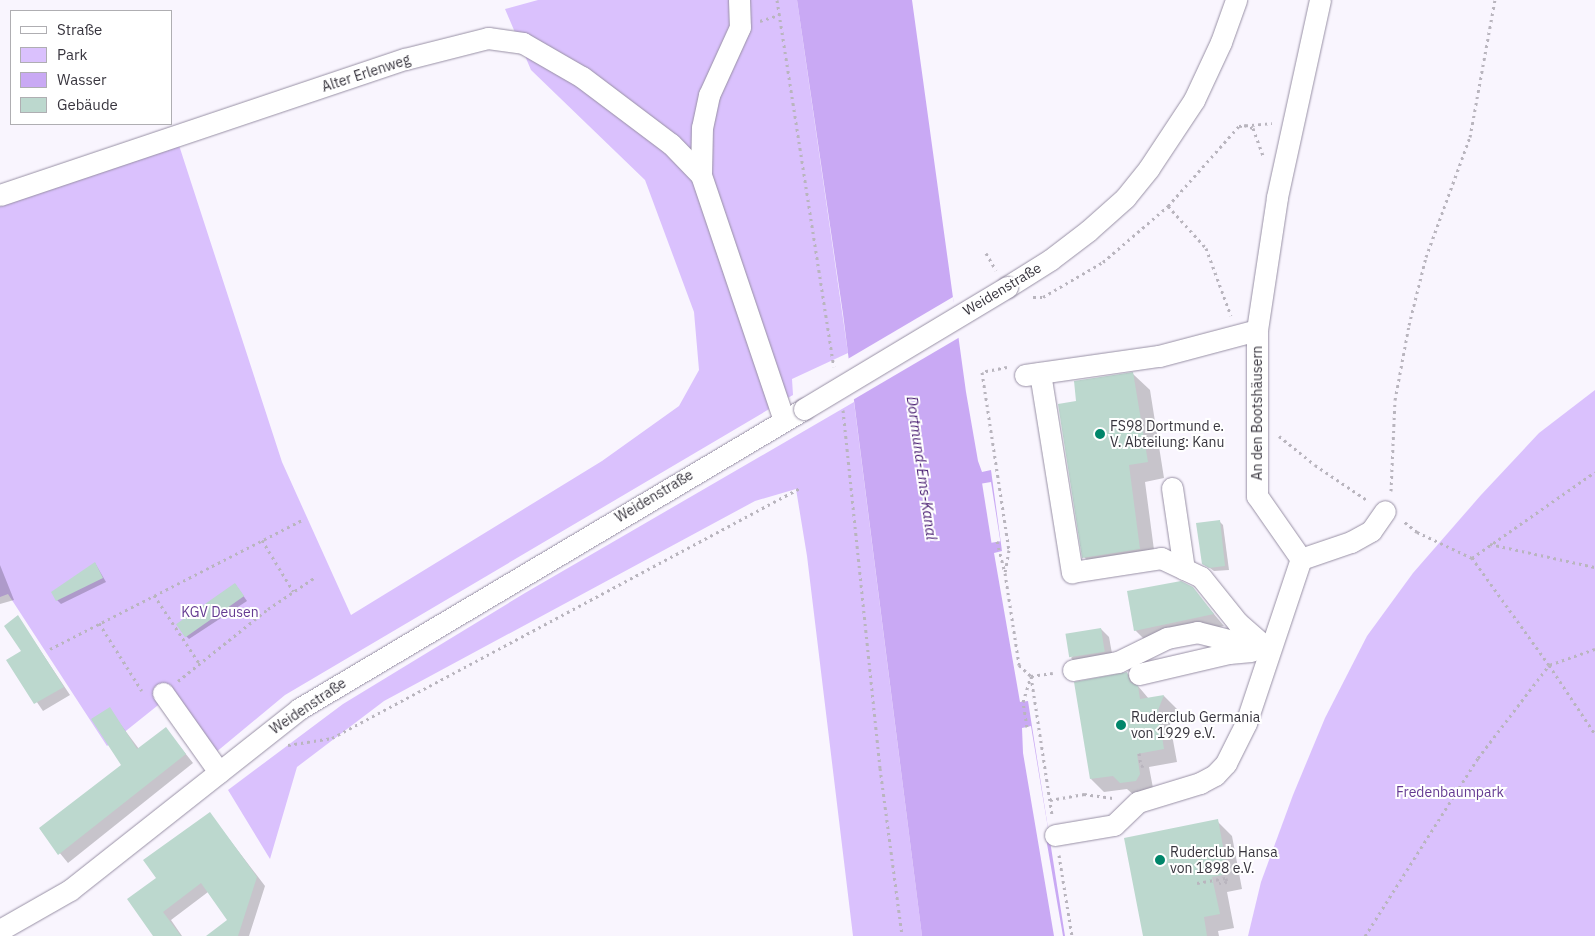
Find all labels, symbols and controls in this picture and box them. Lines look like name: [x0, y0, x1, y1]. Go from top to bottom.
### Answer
legend: [10, 10, 172, 125]
text: Straße: [57, 20, 102, 39]
text: Park: [57, 45, 87, 64]
street label: Alter Erlenweg: [320, 51, 412, 95]
text: Wasser: [57, 70, 107, 89]
text: Gebäude: [57, 95, 118, 114]
street label: Weidenstraße: [960, 259, 1044, 319]
street label: An den Bootshäusern: [1249, 346, 1265, 480]
water label: Dortmund-Ems-Kanal: [903, 395, 941, 541]
place label: FS98 Dortmund e. V. Abteilung: Kanu: [1110, 418, 1224, 451]
marker: FS98 Dortmund e. V. Abteilung: Kanu: [1094, 428, 1106, 440]
street label: Weidenstraße: [612, 466, 696, 526]
park label: KGV Deusen: [181, 604, 259, 620]
street label: Weidenstraße: [267, 674, 349, 738]
place label: Ruderclub Germania von 1929 e.V.: [1131, 709, 1260, 742]
marker: Ruderclub Germania von 1929 e.V.: [1115, 719, 1127, 731]
park label: Fredenbaumpark: [1396, 784, 1504, 800]
place label: Ruderclub Hansa von 1898 e.V.: [1170, 844, 1278, 876]
marker: Ruderclub Hansa von 1898 e.V.: [1154, 854, 1166, 866]

